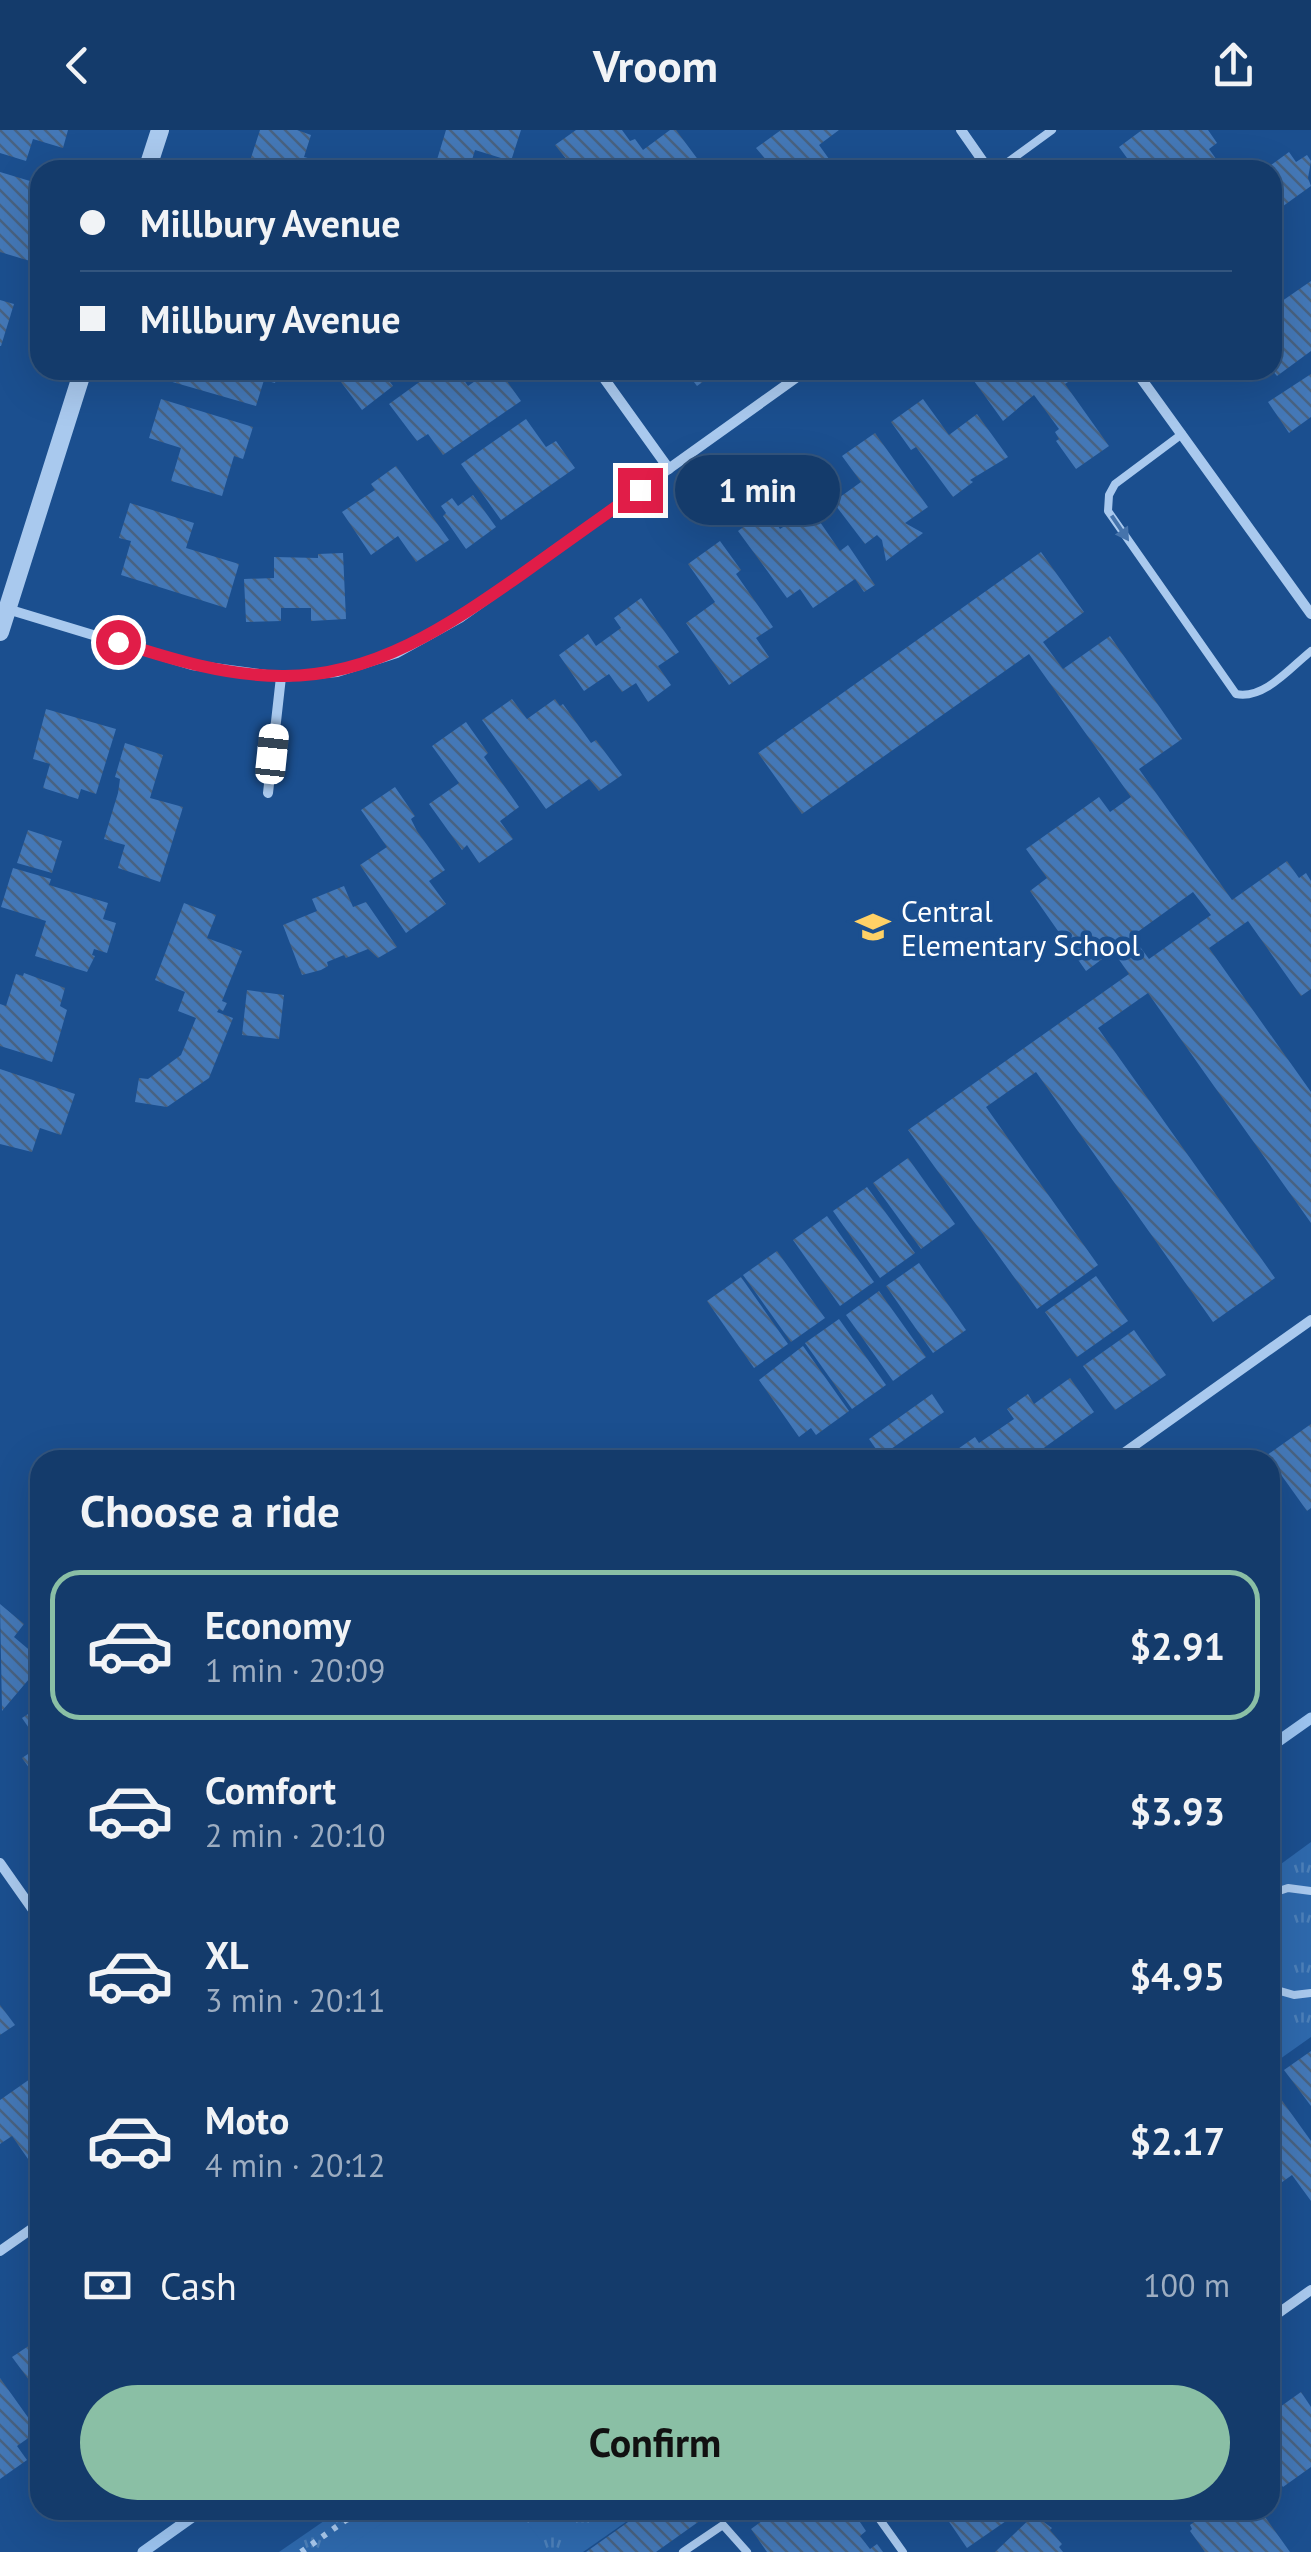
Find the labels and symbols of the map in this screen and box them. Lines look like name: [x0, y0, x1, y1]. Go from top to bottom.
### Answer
callout: 1 min: [675, 455, 840, 525]
route end: [618, 468, 663, 513]
one-way arrow: [1110, 515, 1129, 542]
route start: [96, 620, 141, 665]
car: [254, 723, 290, 785]
place label: Central Elementary School: [901, 891, 1140, 964]
school or university icon: Central Elementary School: [854, 908, 892, 946]

